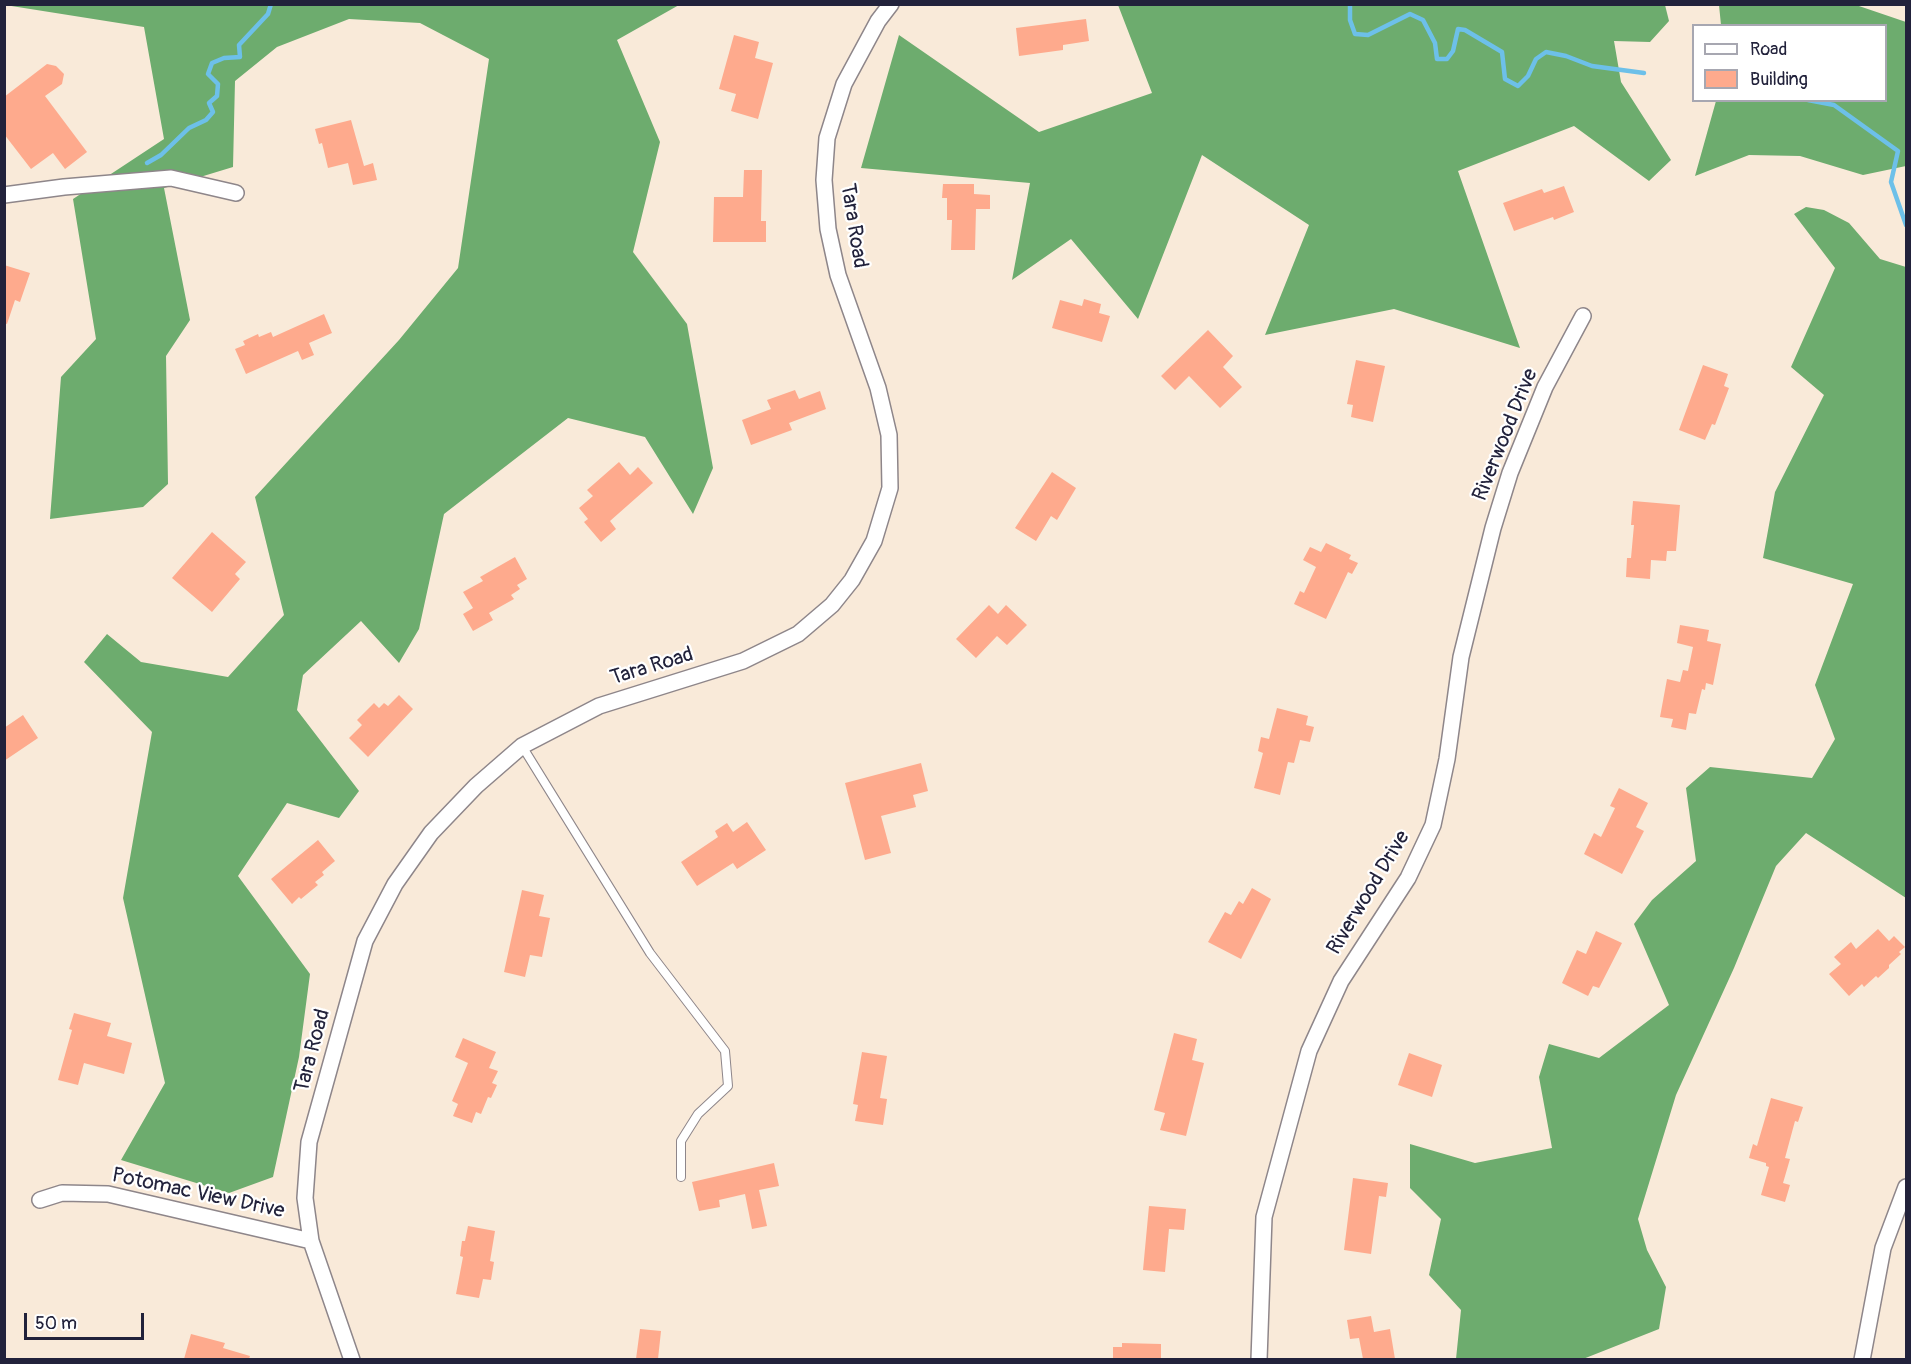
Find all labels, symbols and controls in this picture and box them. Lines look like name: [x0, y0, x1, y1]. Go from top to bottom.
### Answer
legend: [1692, 24, 1887, 102]
text: Road: [1750, 38, 1787, 61]
text: Building: [1750, 68, 1808, 91]
street label: Tara Road: [834, 182, 872, 270]
street label: Riverwood Drive: [1468, 365, 1544, 505]
street label: Tara Road: [607, 642, 697, 692]
street label: Riverwood Drive: [1322, 826, 1416, 960]
street label: Tara Road: [290, 1006, 336, 1096]
street label: Potomac View Drive: [109, 1163, 287, 1225]
scale bar: [27, 1301, 147, 1339]
text: 50 m: [35, 1312, 77, 1335]

